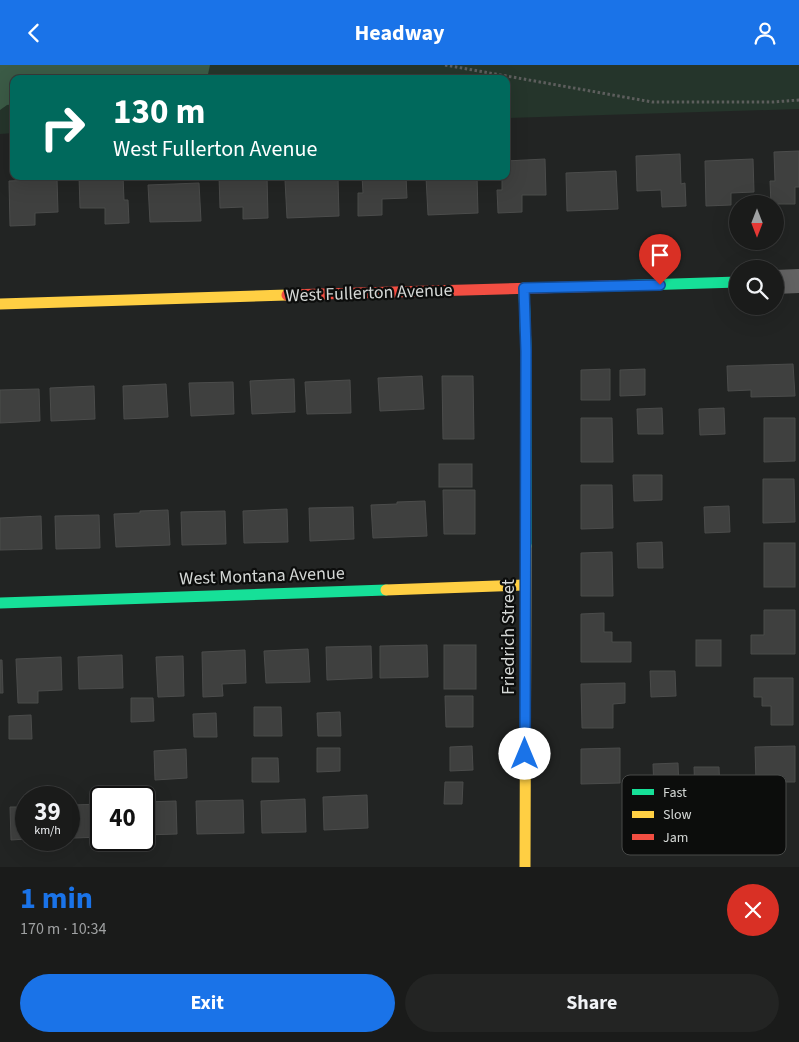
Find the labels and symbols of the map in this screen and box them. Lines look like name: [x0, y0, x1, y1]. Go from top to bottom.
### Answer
north arrow: [729, 195, 784, 250]
pin: [639, 234, 681, 285]
street label: West Fullerton Avenue: [285, 278, 453, 308]
street label: West Montana Avenue: [179, 561, 345, 591]
street label: Friedrich Street: [496, 579, 521, 695]
position arrow: [498, 727, 550, 779]
legend: [622, 775, 786, 855]
text: Fast: [663, 783, 687, 803]
speed limit sign: 40: [90, 786, 155, 851]
text: Slow: [663, 805, 692, 825]
text: Jam: [663, 828, 688, 848]

